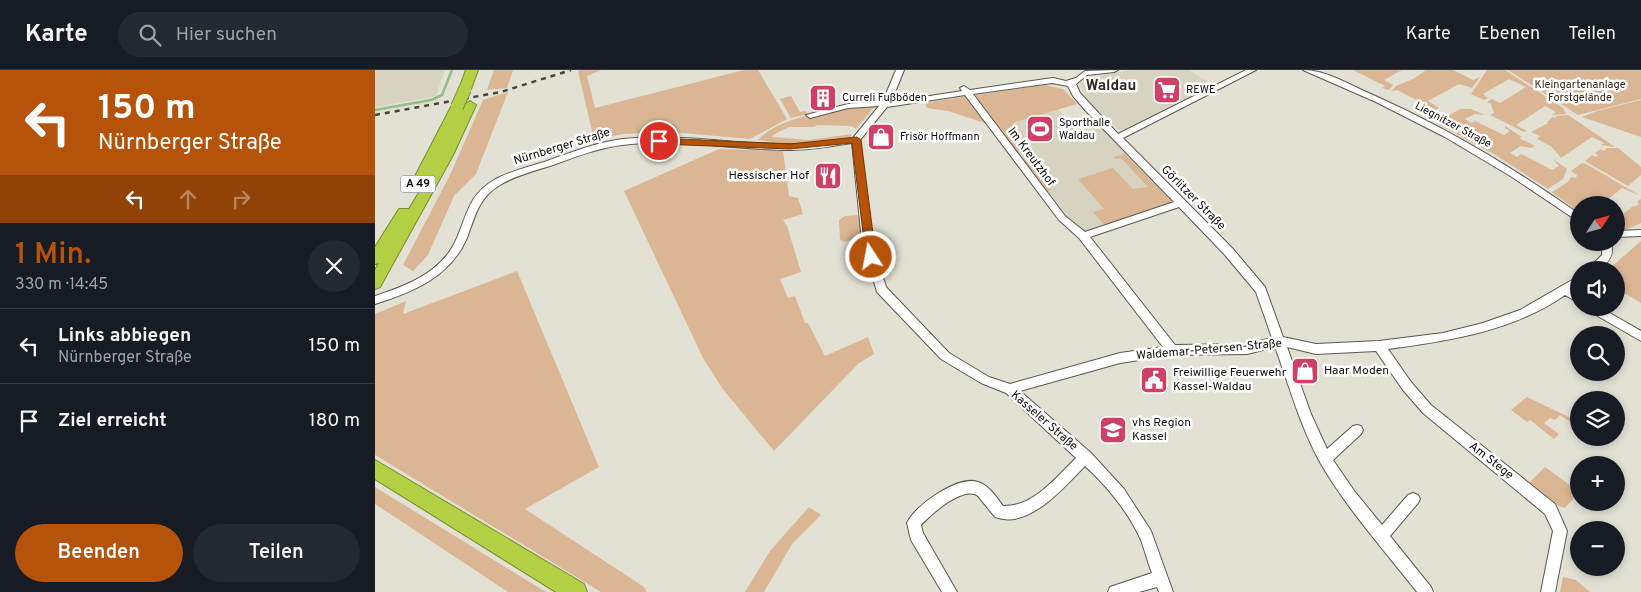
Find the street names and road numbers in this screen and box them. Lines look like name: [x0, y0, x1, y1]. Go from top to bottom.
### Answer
street label: Liegnitzer Straße: [1412, 99, 1494, 151]
street label: Im Kreutzhof: [1004, 124, 1058, 190]
street label: Nürnberger Straße: [512, 125, 612, 169]
street label: Görlitzer Straße: [1157, 162, 1229, 234]
road number: A 49: [401, 176, 435, 192]
street label: Waldemar-Petersen-Straße: [1135, 336, 1283, 364]
street label: Kasseler Straße: [1007, 387, 1081, 455]
street label: Am Stege: [1465, 439, 1517, 483]

